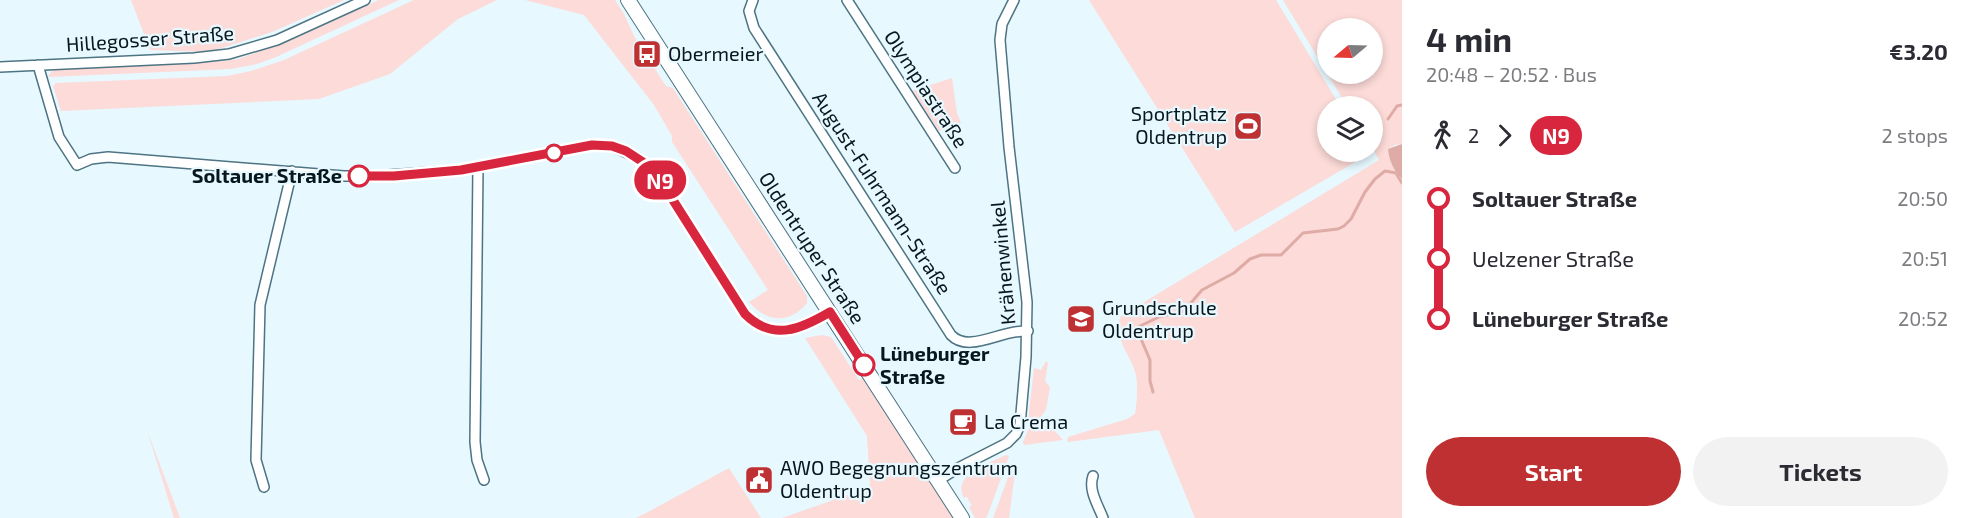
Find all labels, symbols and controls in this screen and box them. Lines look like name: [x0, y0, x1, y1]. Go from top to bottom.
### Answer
north arrow: [1317, 18, 1383, 84]
map controls: [1317, 18, 1383, 162]
text: 4 min: [1426, 19, 1512, 59]
street label: Hillegosser Straße: [65, 20, 235, 56]
street label: Olympiastraße: [880, 25, 974, 152]
bus stop icon: Obermeier: [631, 38, 663, 70]
text: €3.20: [1889, 38, 1948, 64]
place label: Obermeier: [668, 41, 764, 65]
text: 20:48 – 20:52 · Bus: [1426, 62, 1597, 86]
street label: August-Fuhrmann-Straße: [808, 87, 957, 298]
button: layers: [1317, 96, 1383, 162]
place label: Sportplatz Oldentrup: [1131, 101, 1227, 148]
sports icon: Sportplatz Oldentrup: [1232, 110, 1264, 142]
icon: walk: [1426, 119, 1459, 152]
icon: forward: [1488, 119, 1521, 152]
text: 2: [1468, 123, 1479, 147]
text: N9: [1542, 123, 1570, 148]
text: 2 stops: [1881, 123, 1948, 147]
unlabelled marker: [545, 144, 563, 162]
line badge: N9: [633, 160, 687, 200]
place label: Soltauer Straße: [192, 163, 342, 187]
marker: Soltauer Straße: [348, 165, 370, 187]
street label: Oldentruper Straße: [755, 167, 871, 328]
text: N9: [646, 168, 674, 193]
text: Soltauer Straße: [1472, 185, 1637, 211]
text: 20:50: [1897, 186, 1948, 210]
street label: Krähenwinkel: [985, 200, 1019, 326]
text: Uelzener Straße: [1472, 245, 1634, 271]
text: 20:51: [1901, 246, 1948, 270]
place label: Grundschule Oldentrup: [1102, 295, 1217, 342]
school or university icon: Grundschule Oldentrup: [1065, 303, 1097, 335]
text: Lüneburger Straße: [1472, 305, 1668, 331]
text: 20:52: [1898, 306, 1948, 330]
place label: Lüneburger Straße: [880, 341, 990, 388]
marker: Lüneburger Straße: [853, 354, 875, 376]
cafe icon: La Crema: [947, 406, 979, 438]
place label: La Crema: [984, 409, 1068, 433]
button: Start: [1426, 437, 1681, 506]
button: Tickets: [1693, 437, 1948, 506]
place label: AWO Begegnungszentrum Oldentrup: [780, 455, 1018, 502]
public building icon: AWO Begegnungszentrum Oldentrup: [743, 464, 775, 496]

